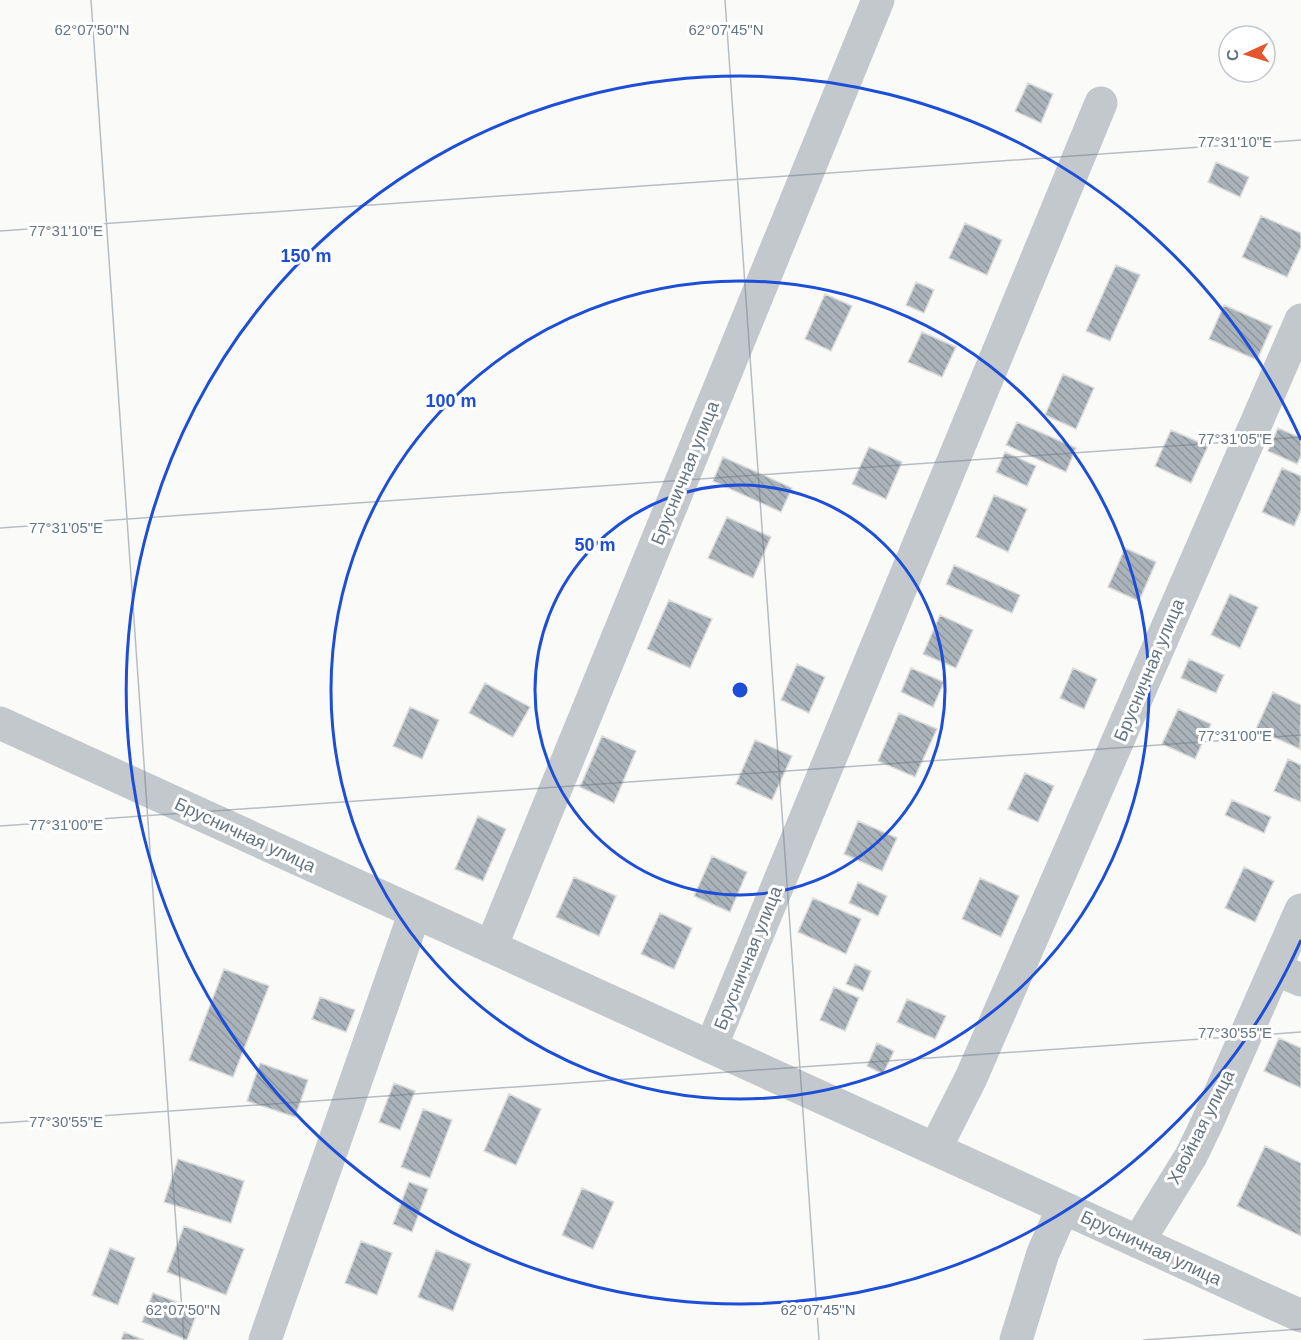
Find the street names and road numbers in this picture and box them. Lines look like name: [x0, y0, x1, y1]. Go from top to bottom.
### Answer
street label: Брусничная улица: [647, 397, 723, 548]
street label: Брусничная улица: [1110, 595, 1188, 744]
street label: Брусничная улица: [171, 794, 319, 877]
street label: Брусничная улица: [710, 882, 786, 1033]
street label: Хвойная улица: [1164, 1066, 1239, 1188]
street label: Брусничная улица: [1077, 1207, 1225, 1290]

